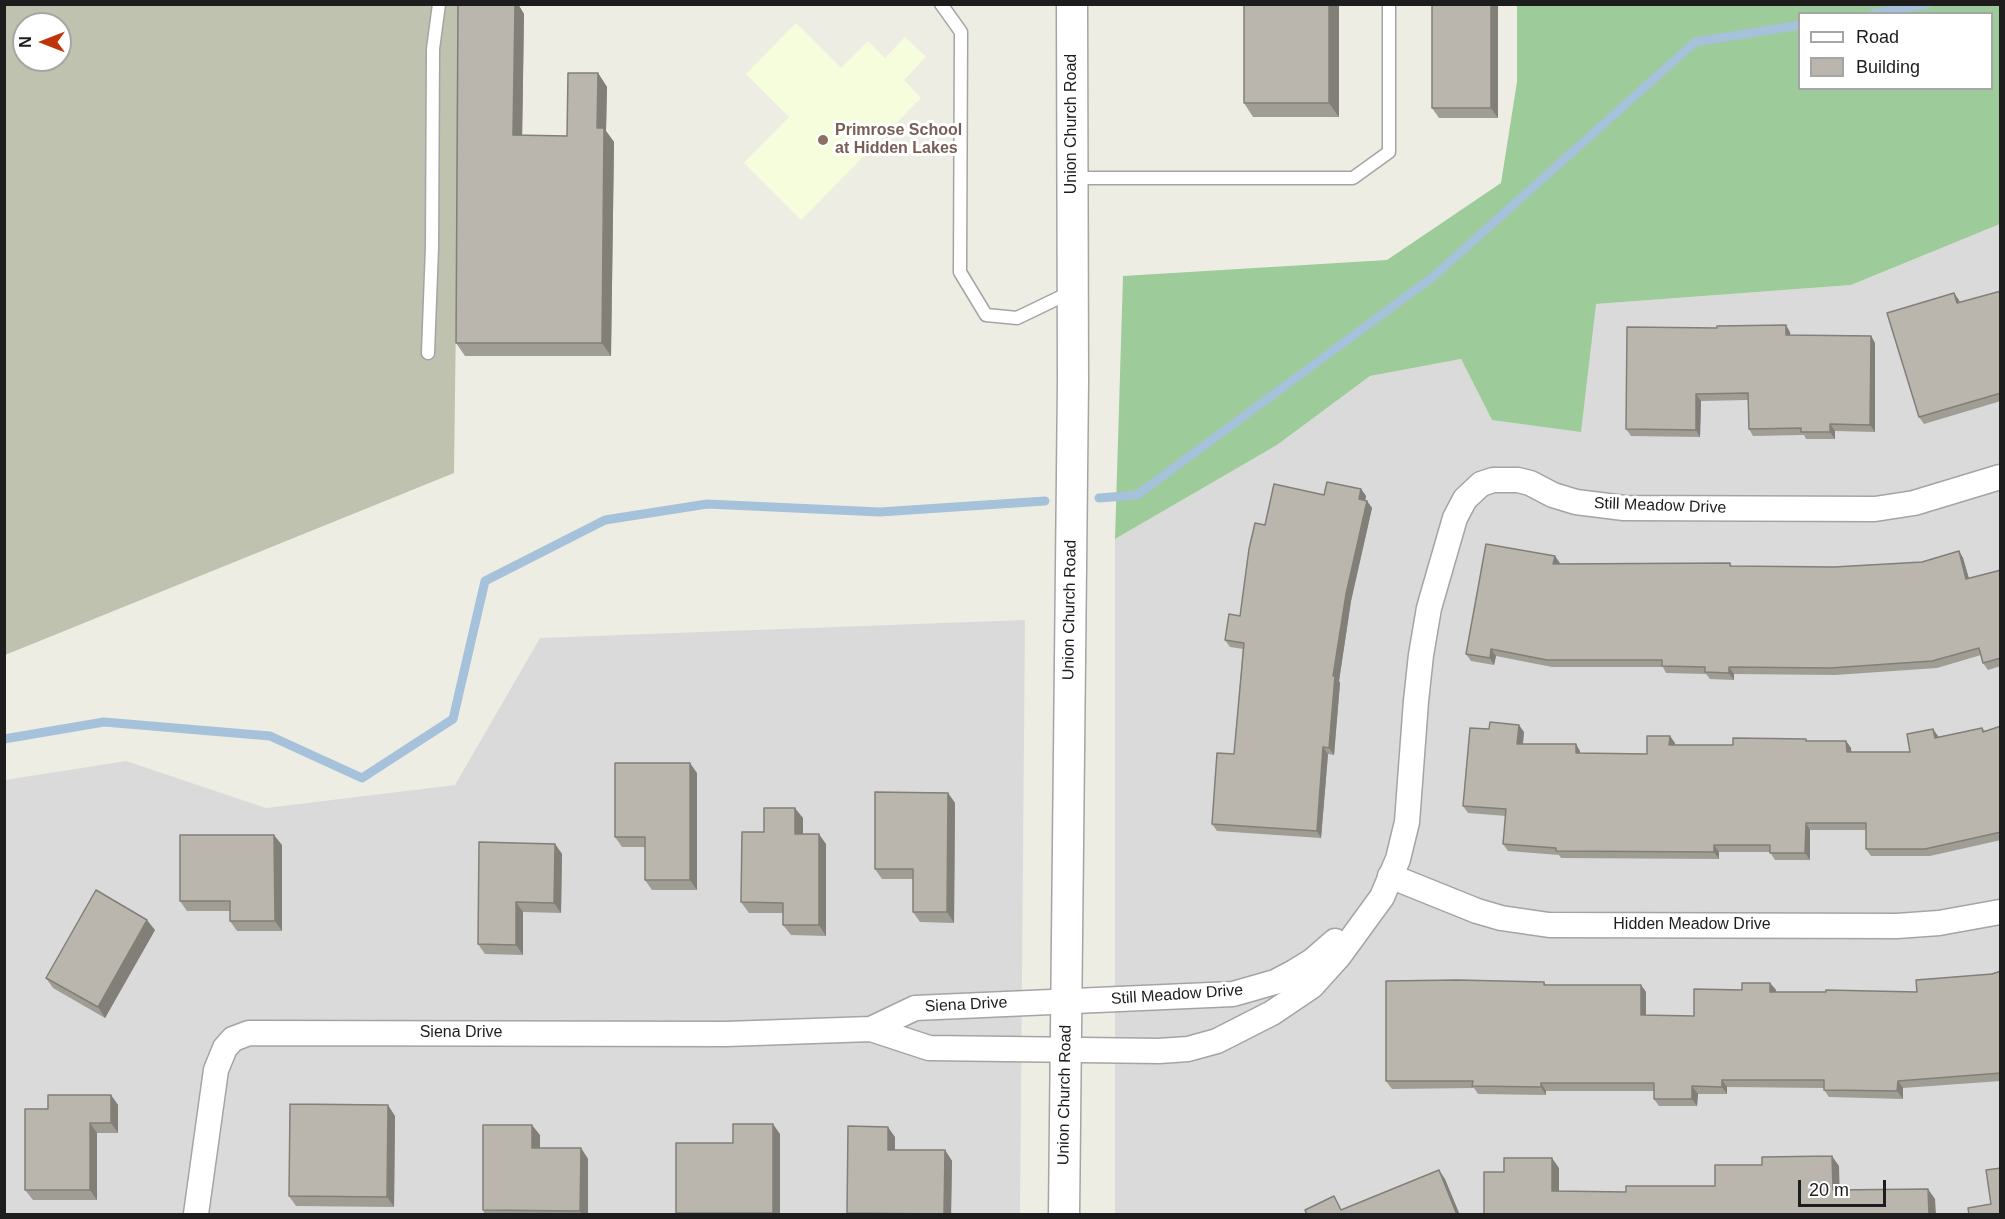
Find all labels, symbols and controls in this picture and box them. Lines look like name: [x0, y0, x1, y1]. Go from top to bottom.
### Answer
north arrow: [12, 12, 72, 72]
legend: [1798, 12, 1993, 90]
text: Road: [1856, 27, 1899, 47]
text: N: [17, 36, 34, 48]
street label: Union Church Road: [1062, 54, 1082, 194]
text: Building: [1856, 57, 1920, 77]
place label: Primrose School at Hidden Lakes: [835, 121, 962, 159]
marker: Primrose School at Hidden Lakes: [816, 133, 830, 147]
street label: Still Meadow Drive: [1593, 494, 1727, 518]
street label: Union Church Road: [1059, 540, 1081, 680]
street label: Hidden Meadow Drive: [1613, 915, 1771, 935]
street label: Still Meadow Drive: [1110, 981, 1244, 1009]
street label: Siena Drive: [924, 993, 1008, 1017]
street label: Siena Drive: [420, 1023, 502, 1043]
street label: Union Church Road: [1054, 1025, 1076, 1165]
scale bar: [1801, 1168, 1890, 1206]
text: 20 m: [1809, 1180, 1849, 1200]

